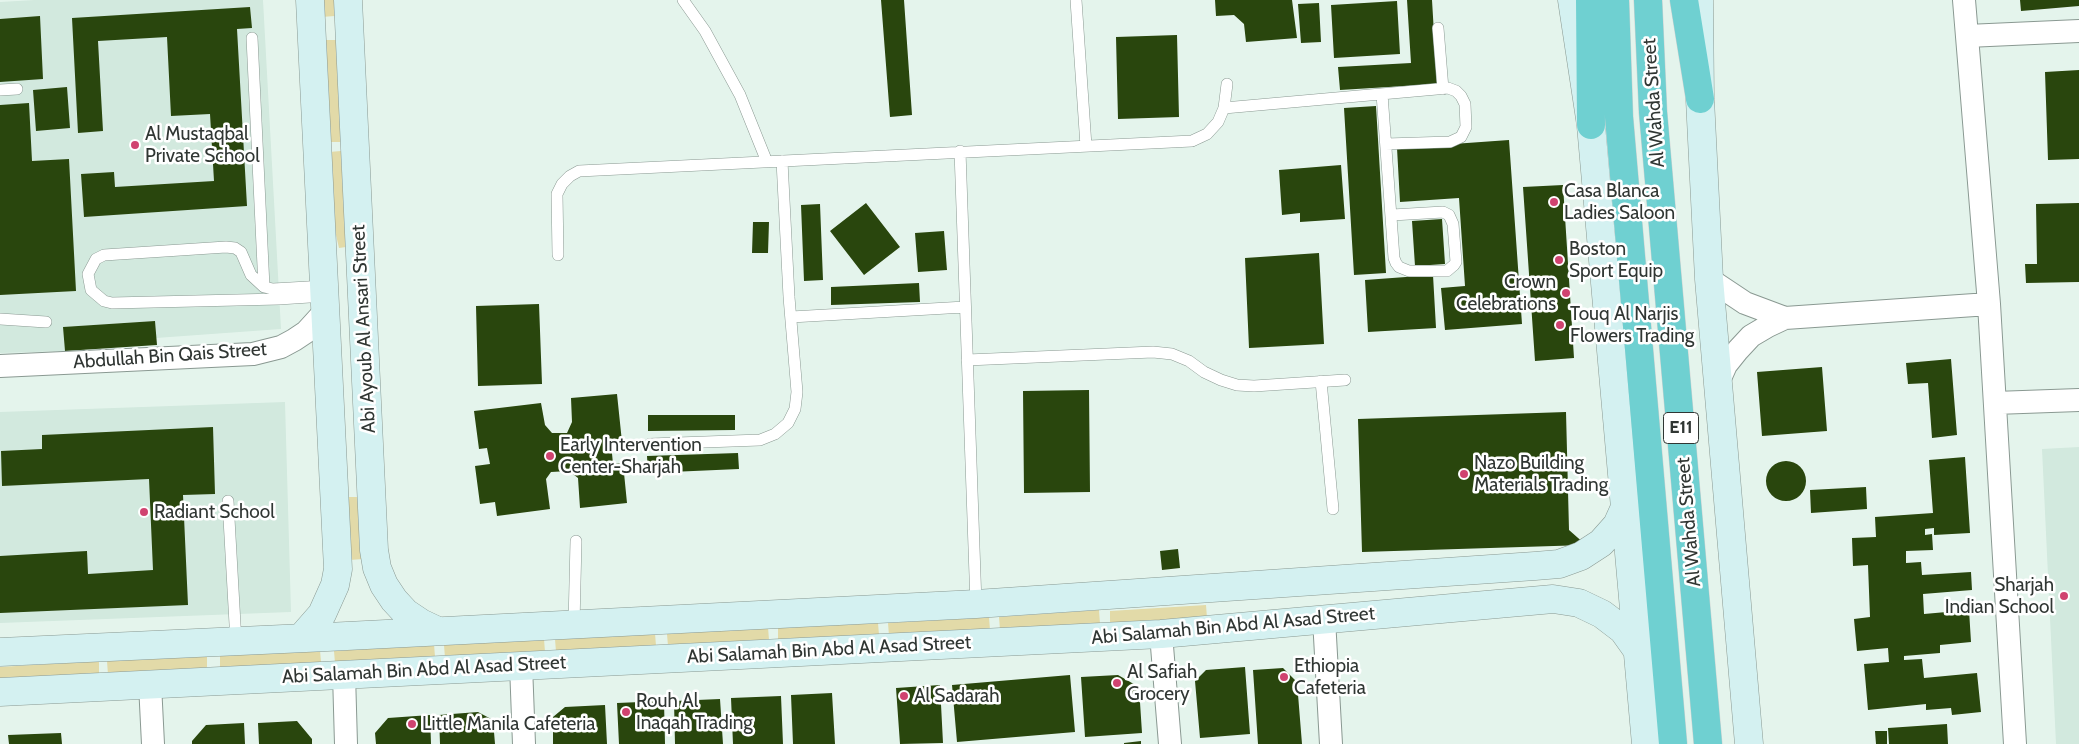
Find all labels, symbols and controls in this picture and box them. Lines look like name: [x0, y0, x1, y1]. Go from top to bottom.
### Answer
street label: Al Wahda Street: [1638, 37, 1670, 169]
place label: Al Mustaqbal Private School: [145, 123, 260, 167]
marker: Al Mustaqbal Private School: [129, 139, 141, 151]
place label: Casa Blanca Ladies Saloon: [1564, 180, 1675, 224]
marker: Casa Blanca Ladies Saloon: [1548, 196, 1560, 208]
street label: Abi Ayoub Al Ansari Street: [347, 224, 381, 434]
place label: Boston Sport Equip: [1569, 238, 1663, 282]
marker: Boston Sport Equip: [1553, 254, 1565, 266]
place label: Crown Celebrations: [1456, 271, 1556, 315]
marker: Crown Celebrations: [1560, 287, 1572, 299]
place label: Touq Al Narjis Flowers Trading: [1570, 303, 1694, 347]
marker: Touq Al Narjis Flowers Trading: [1554, 319, 1566, 331]
street label: Abdullah Bin Qais Street: [72, 338, 268, 374]
road number: E11: [1664, 412, 1698, 443]
place label: Early Intervention Center-Sharjah: [560, 434, 702, 478]
marker: Early Intervention Center-Sharjah: [544, 450, 556, 462]
place label: Nazo Building Materials Trading: [1474, 452, 1608, 496]
street label: Al Wahda Street: [1672, 456, 1706, 588]
marker: Nazo Building Materials Trading: [1458, 468, 1470, 480]
place label: Radiant School: [154, 501, 275, 523]
marker: Radiant School: [138, 506, 150, 518]
place label: Sharjah Indian School: [1945, 574, 2054, 618]
marker: Sharjah Indian School: [2058, 590, 2070, 602]
street label: Abi Salamah Bin Abd Al Asad Street: [1090, 602, 1376, 650]
street label: Abi Salamah Bin Abd Al Asad Street: [686, 631, 972, 669]
street label: Abi Salamah Bin Abd Al Asad Street: [281, 651, 567, 689]
place label: Ethiopia Cafeteria: [1294, 655, 1366, 699]
place label: Al Safiah Grocery: [1127, 661, 1197, 705]
marker: Ethiopia Cafeteria: [1278, 671, 1290, 683]
marker: Al Safiah Grocery: [1111, 677, 1123, 689]
place label: Al Sadarah: [914, 685, 999, 707]
place label: Rouh Al Inaqah Trading: [636, 690, 753, 734]
marker: Al Sadarah: [898, 690, 910, 702]
marker: Rouh Al Inaqah Trading: [620, 706, 632, 718]
place label: Little Manila Cafeteria: [422, 713, 595, 735]
marker: Little Manila Cafeteria: [406, 718, 418, 730]

